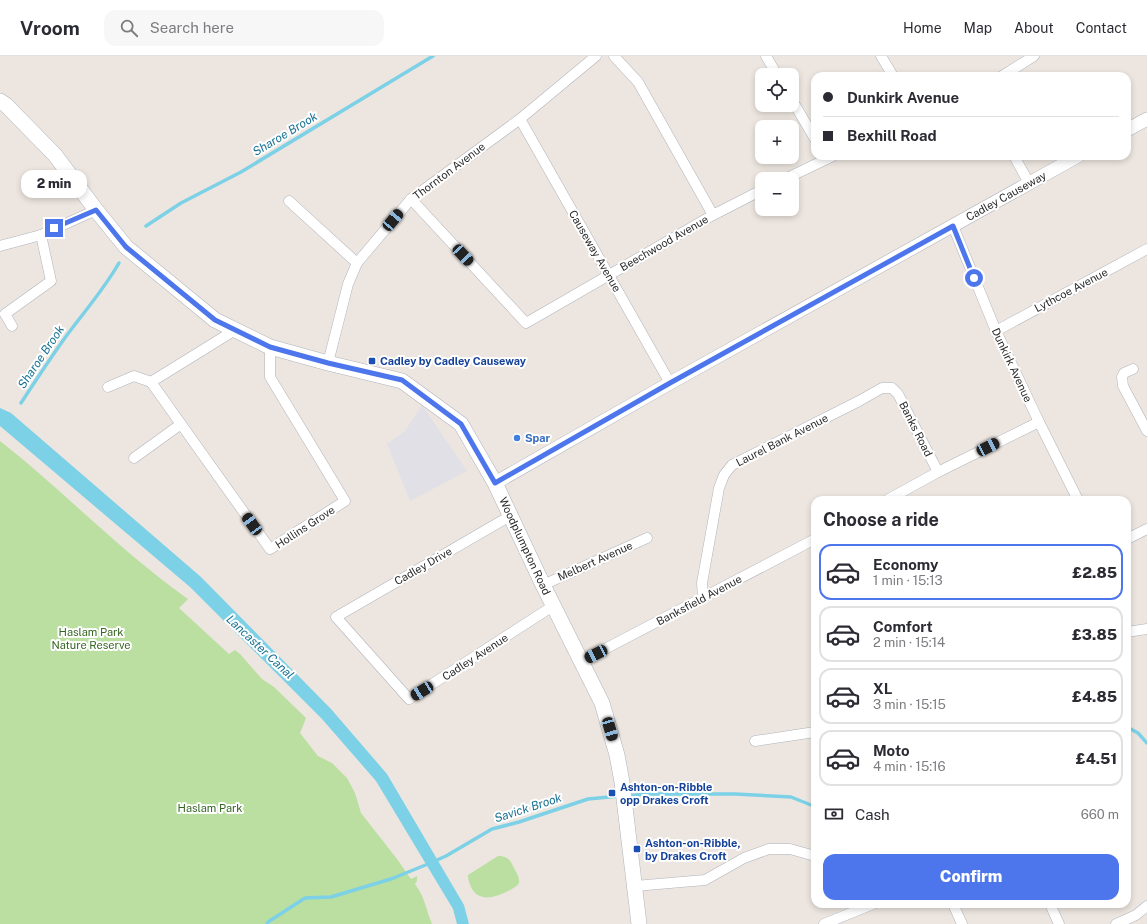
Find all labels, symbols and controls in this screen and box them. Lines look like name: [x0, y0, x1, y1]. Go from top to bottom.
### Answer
search box: [104, 10, 384, 46]
text: Vroom: [20, 17, 80, 39]
icon: search: [118, 17, 140, 39]
text: Search here: [150, 19, 234, 36]
text: Home: [903, 20, 942, 36]
text: Map: [964, 20, 992, 36]
text: About: [1014, 20, 1054, 36]
text: Contact: [1076, 20, 1127, 36]
map controls: [755, 68, 799, 216]
button: locate: [755, 68, 799, 112]
text: Dunkirk Avenue: [847, 89, 959, 106]
water label: Sharoe Brook: [250, 109, 320, 159]
button: +: [755, 120, 799, 164]
text: Bexhill Road: [847, 127, 937, 144]
street label: Thornton Avenue: [411, 140, 487, 202]
street label: Cadley Causeway: [964, 169, 1048, 223]
callout: 2 min: [21, 170, 87, 198]
button: −: [755, 172, 799, 216]
text: 2 min: [37, 176, 71, 191]
car: [381, 207, 405, 233]
street label: Causeway Avenue: [567, 208, 623, 294]
street label: Beechwood Avenue: [618, 213, 710, 273]
route end: [45, 219, 63, 237]
car: [450, 242, 476, 268]
street label: Lythcoe Avenue: [1032, 266, 1110, 314]
route start: [965, 269, 983, 287]
water label: Sharoe Brook: [15, 322, 67, 391]
street label: Dunkirk Avenue: [990, 326, 1034, 404]
place label: Cadley by Cadley Causeway: [380, 355, 527, 367]
marker: Cadley by Cadley Causeway: [367, 356, 377, 366]
street label: Banks Road: [897, 399, 935, 459]
street label: Laurel Bank Avenue: [734, 412, 830, 468]
place label: Spar: [525, 432, 550, 444]
marker: Spar: [512, 433, 522, 443]
car: [975, 436, 1001, 458]
street label: Woodplumpton Road: [497, 495, 553, 597]
street label: Hollins Grove: [273, 503, 337, 551]
text: Choose a ride: [823, 509, 939, 530]
car: [240, 511, 264, 537]
street label: Melbert Avenue: [556, 539, 634, 583]
street label: Cadley Drive: [392, 545, 454, 587]
icon: car: [825, 554, 861, 590]
text: Economy: [873, 556, 938, 573]
text: £2.85: [1072, 564, 1117, 581]
street label: Banksfield Avenue: [654, 572, 744, 628]
text: 1 min · 15:13: [873, 573, 943, 588]
water label: Lancaster Canal: [223, 612, 297, 682]
icon: car: [825, 616, 861, 652]
text: Comfort: [873, 618, 933, 635]
park label: Haslam Park Nature Reserve: [51, 626, 131, 651]
text: £3.85: [1072, 626, 1117, 643]
street label: Cadley Avenue: [440, 631, 510, 683]
text: 2 min · 15:14: [873, 635, 945, 650]
car: [583, 643, 609, 665]
icon: car: [825, 678, 861, 714]
car: [409, 680, 435, 702]
text: XL: [873, 680, 892, 697]
text: £4.85: [1072, 688, 1117, 705]
text: 3 min · 15:15: [873, 697, 946, 712]
car: [601, 716, 619, 742]
icon: car: [825, 740, 861, 776]
text: Moto: [873, 742, 910, 759]
text: £4.51: [1076, 750, 1117, 767]
text: 4 min · 15:16: [873, 759, 946, 774]
place label: Ashton-on-Ribble opp Drakes Croft: [620, 781, 712, 806]
marker: Ashton-on-Ribble opp Drakes Croft: [607, 788, 617, 798]
water label: Savick Brook: [493, 790, 564, 825]
park label: Haslam Park: [178, 802, 243, 814]
icon: cash: [823, 803, 845, 825]
text: Cash: [855, 806, 890, 823]
text: 660 m: [1081, 807, 1119, 822]
place label: Ashton-on-Ribble, by Drakes Croft: [645, 837, 741, 862]
marker: Ashton-on-Ribble, by Drakes Croft: [632, 844, 642, 854]
button: Confirm: [823, 854, 1119, 900]

